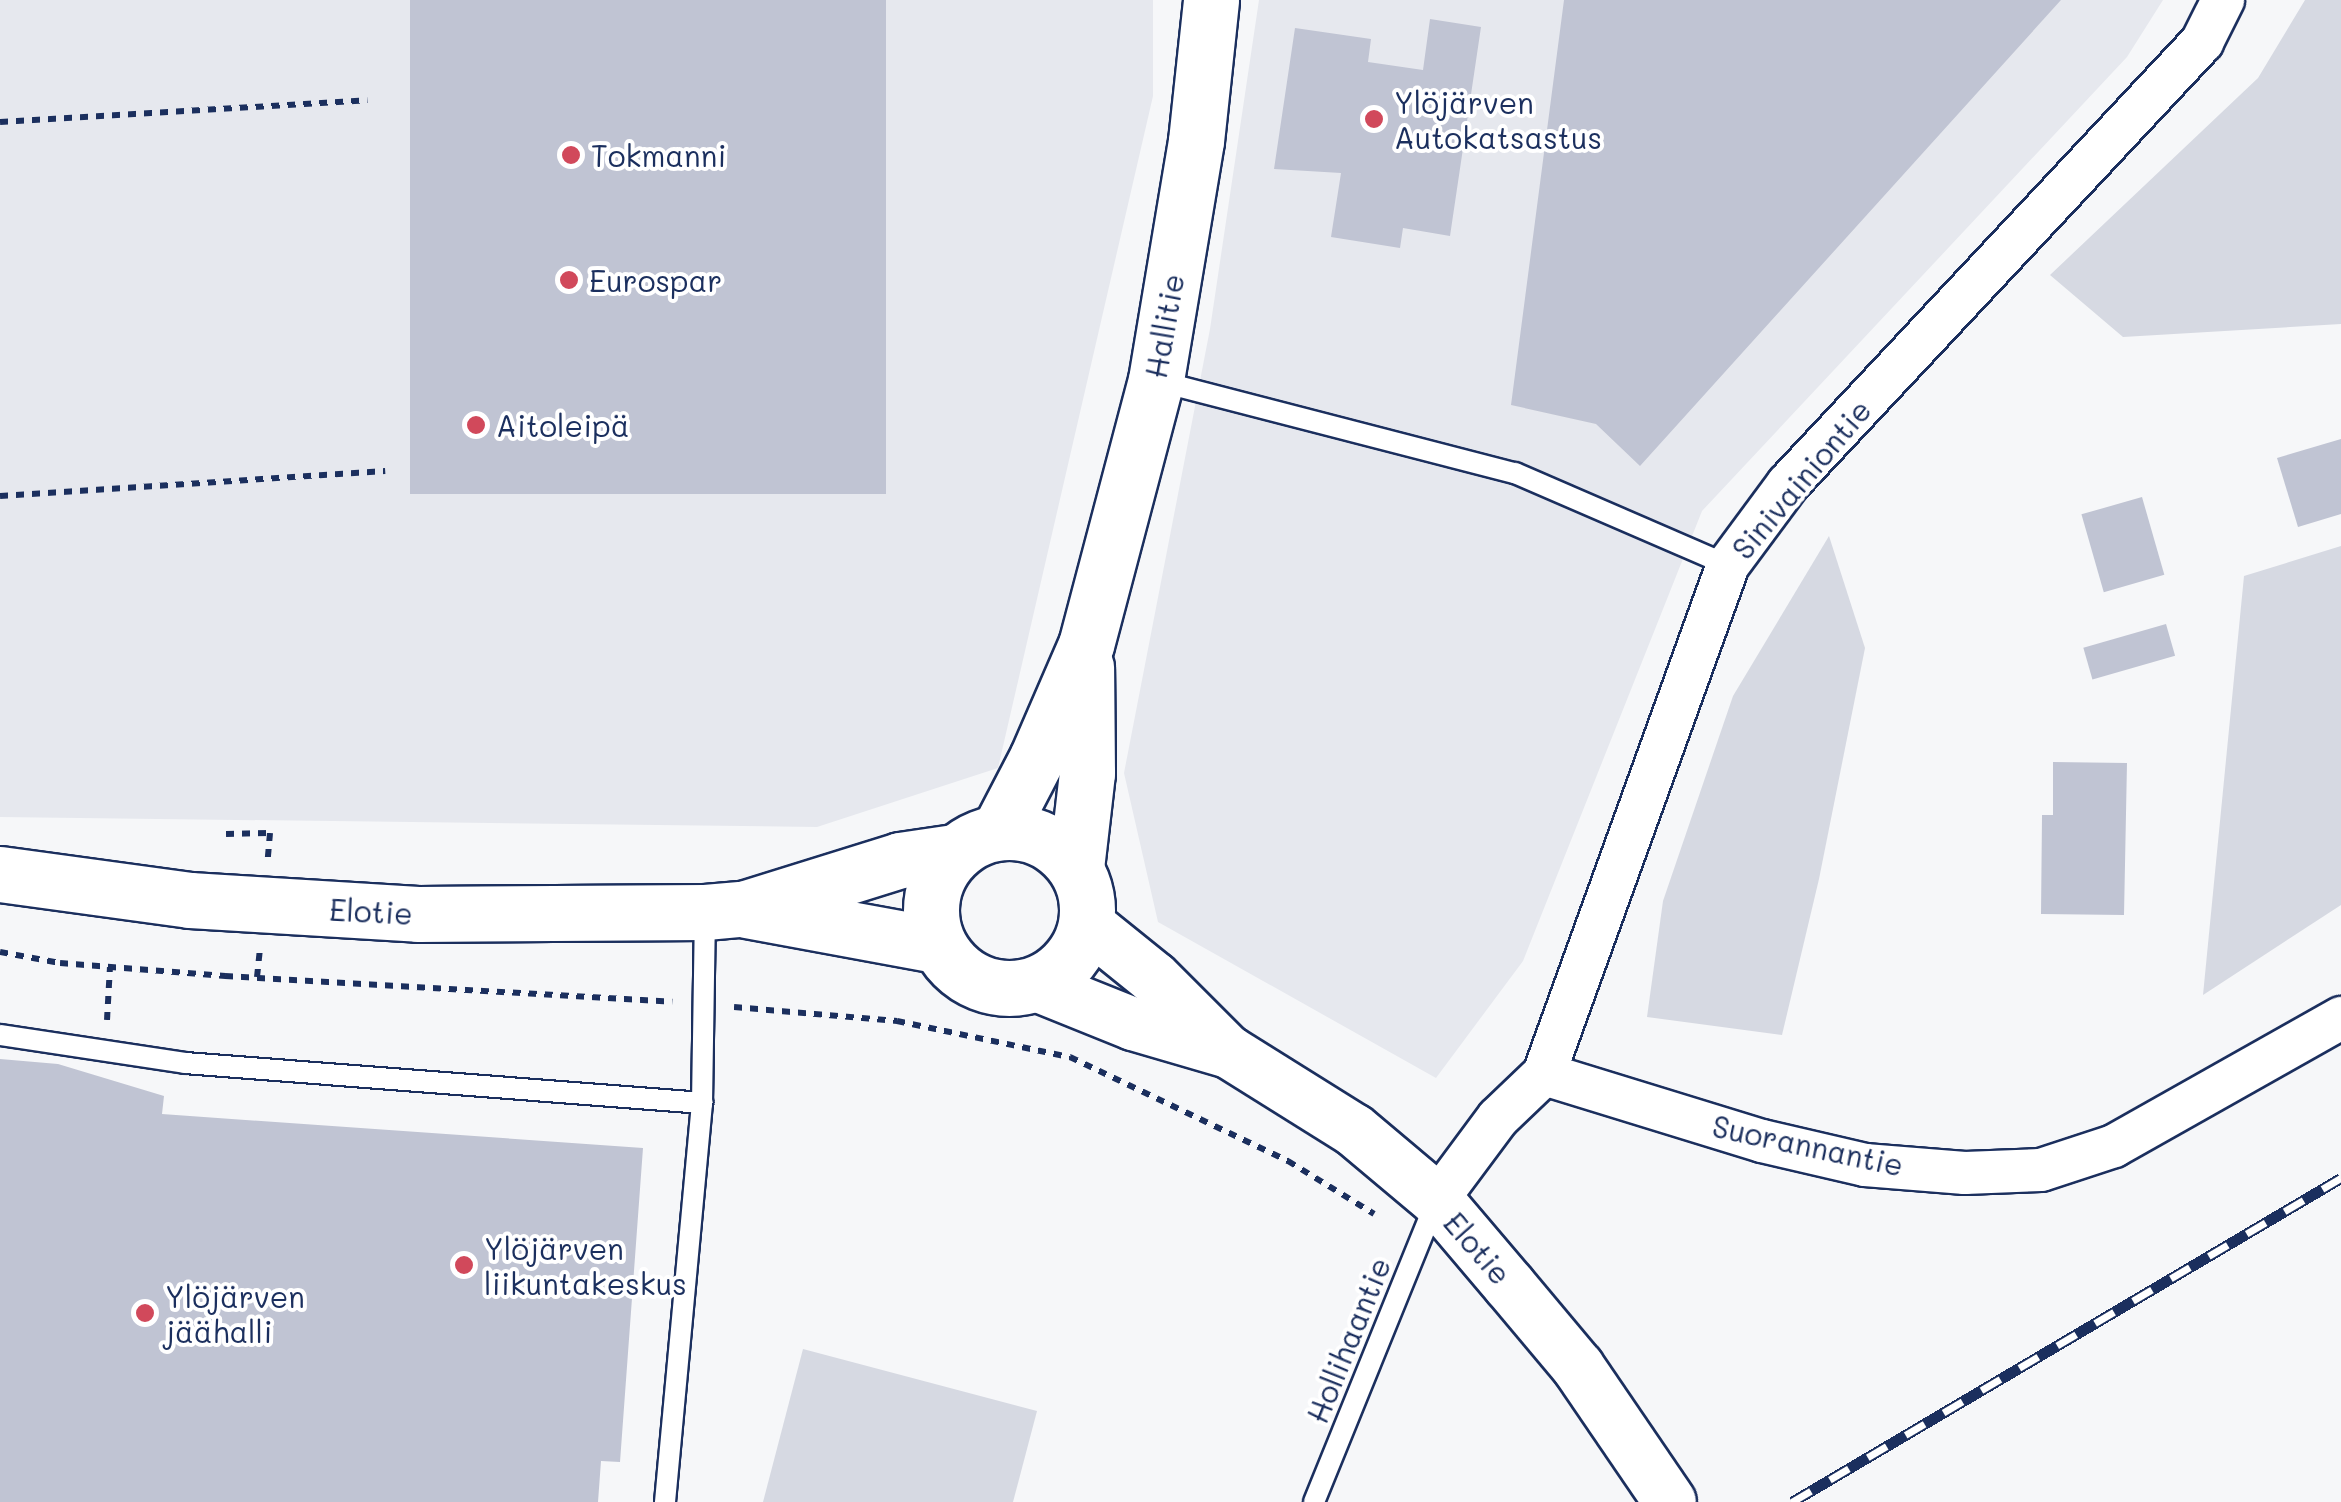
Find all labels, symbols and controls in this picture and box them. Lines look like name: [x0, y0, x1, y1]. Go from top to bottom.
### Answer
place label: Ylöjärven Autokatsastus: [1394, 84, 1602, 154]
marker: Ylöjärven Autokatsastus: [1363, 108, 1385, 130]
place label: Tokmanni: [591, 137, 726, 173]
marker: Tokmanni: [560, 144, 582, 166]
place label: Eurospar: [589, 262, 722, 298]
marker: Eurospar: [558, 269, 580, 291]
street label: Hallitie: [1137, 271, 1191, 381]
street label: Sinivainiontie: [1724, 392, 1878, 566]
place label: Aitoleipä: [496, 407, 629, 443]
marker: Aitoleipä: [465, 414, 487, 436]
street label: Elotie: [328, 891, 414, 931]
street label: Suorannantie: [1709, 1107, 1907, 1183]
street label: Elotie: [1437, 1205, 1519, 1291]
place label: Ylöjärven liikuntakeskus: [484, 1230, 687, 1300]
street label: Hollihaantie: [1298, 1252, 1398, 1428]
marker: Ylöjärven liikuntakeskus: [453, 1254, 475, 1276]
place label: Ylöjärven jäähalli: [165, 1278, 305, 1348]
marker: Ylöjärven jäähalli: [134, 1302, 156, 1324]

